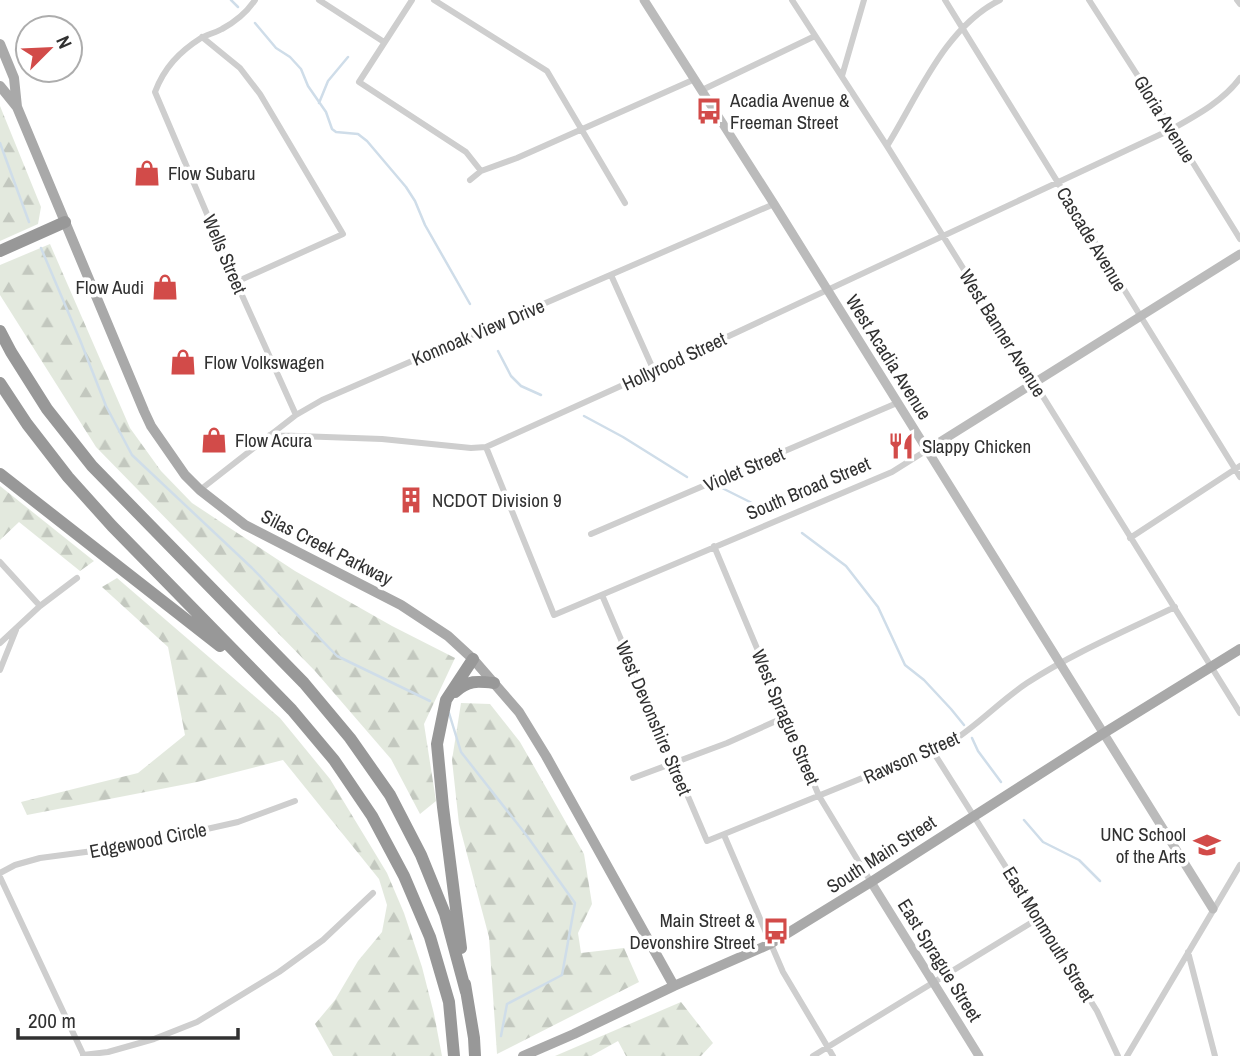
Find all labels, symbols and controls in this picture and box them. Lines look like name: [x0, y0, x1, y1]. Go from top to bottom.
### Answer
north arrow: [14, 14, 84, 84]
text: N: [50, 32, 79, 53]
street label: Gloria Avenue: [1128, 70, 1202, 168]
place label: Acadia Avenue & Freeman Street: [729, 87, 850, 135]
bus stop icon: Acadia Avenue & Freeman Street: [694, 96, 724, 126]
shop icon: Flow Subaru: [132, 158, 162, 188]
place label: Flow Subaru: [168, 160, 255, 186]
street label: Cascade Avenue: [1051, 182, 1133, 296]
street label: Wells Street: [197, 210, 254, 298]
street label: West Banner Avenue: [953, 264, 1053, 402]
shop icon: Flow Audi: [150, 272, 180, 302]
place label: Flow Audi: [76, 274, 144, 300]
street label: West Acadia Avenue: [840, 289, 938, 425]
street label: Konnoak View Drive: [408, 292, 548, 372]
street label: Hollyrood Street: [618, 325, 731, 396]
shop icon: Flow Volkswagen: [168, 347, 198, 377]
place label: Flow Volkswagen: [204, 349, 324, 375]
shop icon: Flow Acura: [199, 425, 229, 455]
place label: Flow Acura: [235, 427, 312, 453]
restaurant icon: Slappy Chicken: [886, 431, 916, 461]
place label: Slappy Chicken: [922, 433, 1031, 459]
street label: Violet Street: [700, 440, 789, 498]
street label: South Broad Street: [742, 450, 875, 526]
building icon: NCDOT Division 9: [396, 485, 426, 515]
place label: NCDOT Division 9: [432, 487, 562, 513]
street label: Silas Creek Parkway: [257, 503, 398, 591]
street label: West Devonshire Street: [610, 637, 698, 800]
street label: West Sprague Street: [746, 645, 826, 789]
street label: Rawson Street: [859, 724, 964, 790]
street label: South Main Street: [821, 809, 941, 899]
street label: Edgewood Circle: [87, 816, 209, 864]
place label: UNC School of the Arts: [1100, 821, 1186, 869]
school or university icon: UNC School of the Arts: [1192, 830, 1222, 860]
street label: East Monmouth Street: [997, 861, 1101, 1007]
street label: East Sprague Street: [892, 894, 989, 1027]
place label: Main Street & Devonshire Street: [629, 907, 756, 955]
bus stop icon: Main Street & Devonshire Street: [761, 916, 791, 946]
scale bar: [18, 996, 238, 1040]
text: 200 m: [28, 1006, 76, 1035]

